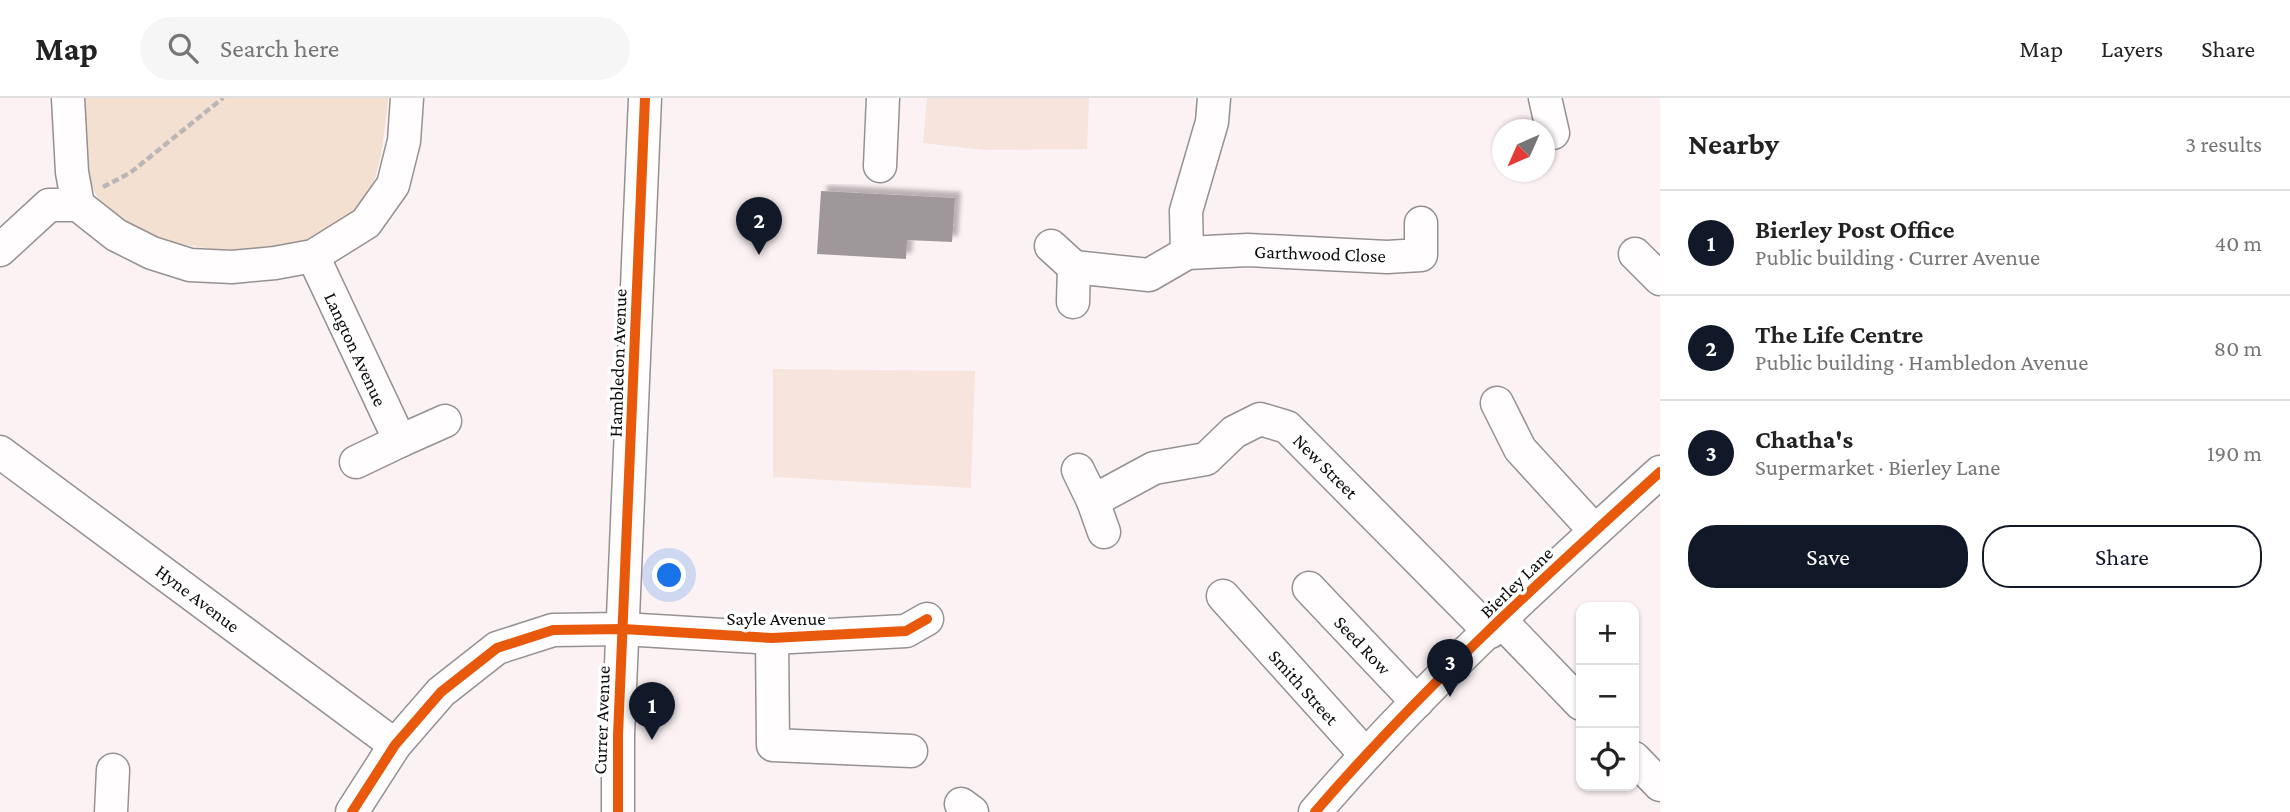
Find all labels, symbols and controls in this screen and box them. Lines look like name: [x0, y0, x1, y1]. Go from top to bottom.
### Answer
search box: [140, 17, 630, 80]
icon: search: [164, 29, 202, 67]
text: Map: [35, 30, 98, 67]
text: Search here: [220, 34, 339, 63]
text: Map: [2019, 35, 2063, 62]
text: Layers: [2101, 35, 2163, 62]
text: Share: [2201, 35, 2255, 62]
north arrow: [1492, 119, 1555, 182]
text: Nearby: [1688, 127, 1779, 160]
text: 3 results: [2185, 131, 2262, 157]
pin: 2: [736, 197, 782, 255]
text: Bierley Post Office: [1755, 215, 1955, 244]
text: 1: [1707, 230, 1715, 256]
text: 40 m: [2214, 230, 2262, 256]
street label: Garthwood Close: [1254, 241, 1386, 266]
text: Public building · Currer Avenue: [1755, 244, 2040, 270]
street label: Hambledon Avenue: [604, 288, 631, 438]
street label: Langton Avenue: [320, 289, 391, 409]
text: The Life Centre: [1755, 320, 1923, 349]
text: 2: [1705, 335, 1717, 361]
text: 80 m: [2214, 335, 2262, 361]
text: Public building · Hambledon Avenue: [1755, 349, 2088, 375]
text: Chatha's: [1755, 425, 1853, 454]
street label: New Street: [1289, 430, 1363, 504]
text: 3: [1705, 440, 1717, 466]
text: 190 m: [2207, 440, 2262, 466]
text: Supermarket · Bierley Lane: [1755, 454, 2000, 480]
button: Save: [1688, 525, 1968, 588]
button: Share: [1982, 525, 2262, 588]
street label: Bierley Lane: [1476, 543, 1557, 622]
your location: [652, 558, 686, 592]
street label: Hyne Avenue: [152, 560, 244, 637]
map controls: [1576, 602, 1639, 791]
button: +: [1576, 602, 1639, 665]
street label: Sayle Avenue: [726, 608, 826, 629]
street label: Seed Row: [1330, 612, 1395, 679]
pin: 3: [1427, 639, 1473, 697]
street label: Smith Street: [1264, 645, 1343, 730]
street label: Currer Avenue: [589, 665, 614, 775]
button: −: [1576, 665, 1639, 728]
pin: 1: [629, 682, 675, 740]
button: locate: [1576, 728, 1639, 791]

